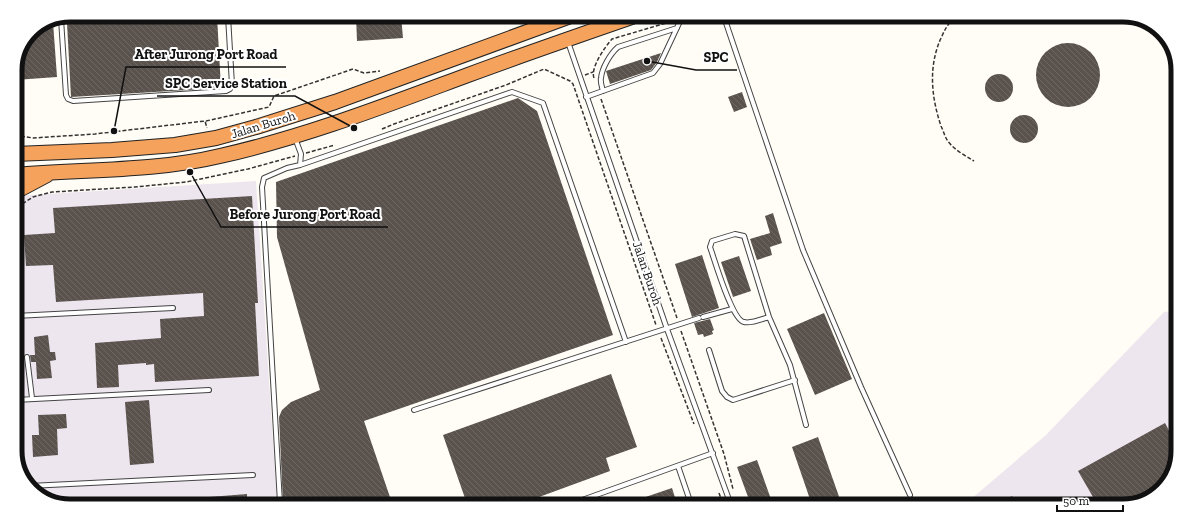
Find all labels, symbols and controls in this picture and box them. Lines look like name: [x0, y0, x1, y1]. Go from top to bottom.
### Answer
callout: After Jurong Port Road: [126, 41, 286, 67]
callout: SPC: [696, 44, 737, 70]
text: After Jurong Port Road: [134, 46, 278, 63]
text: SPC: [703, 49, 729, 66]
callout: SPC Service Station: [157, 70, 295, 96]
text: SPC Service Station: [165, 75, 288, 92]
street label: Jalan Buroh: [229, 107, 298, 141]
callout: Before Jurong Port Road: [221, 201, 388, 227]
text: Before Jurong Port Road: [230, 206, 380, 223]
street label: Jalan Buroh: [630, 239, 666, 308]
scale bar: [1057, 487, 1123, 513]
text: 50 m: [1063, 494, 1090, 508]

